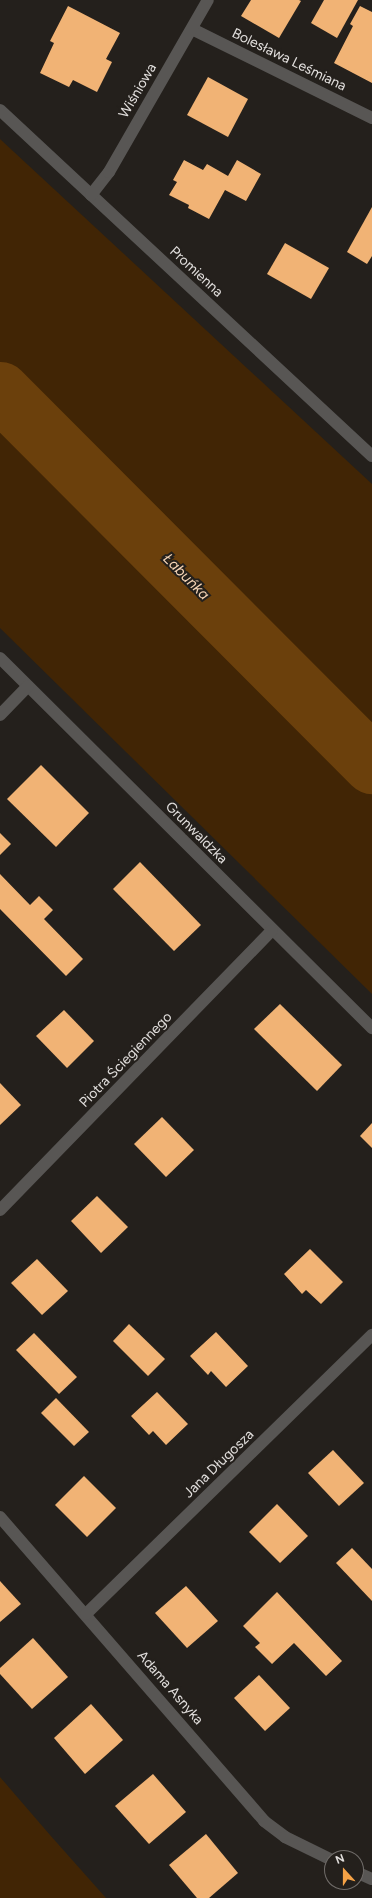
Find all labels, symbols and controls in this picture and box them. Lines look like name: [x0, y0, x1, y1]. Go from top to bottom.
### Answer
street label: Bolesława Leśmiana: [229, 25, 349, 95]
street label: Wiśniowa: [116, 61, 160, 121]
street label: Promienna: [166, 243, 226, 301]
water label: Łabuńka: [159, 550, 213, 604]
street label: Grunwaldzka: [162, 799, 230, 867]
street label: Piotra Ściegiennego: [76, 1009, 176, 1111]
street label: Jana Długosza: [180, 1426, 258, 1502]
street label: Adama Asnyka: [133, 1648, 207, 1728]
north arrow: [324, 1850, 364, 1890]
text: N: [334, 1852, 346, 1867]

